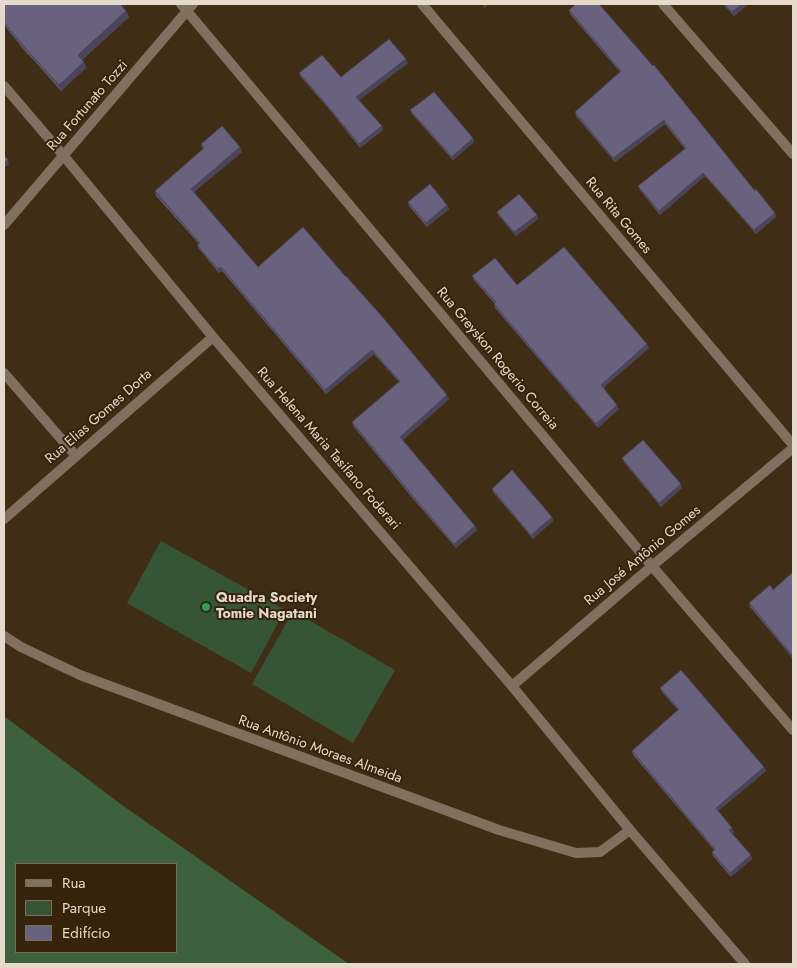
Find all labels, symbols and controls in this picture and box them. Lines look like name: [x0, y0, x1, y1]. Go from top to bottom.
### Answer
street label: Rua Fortunato Tozzi: [44, 57, 132, 155]
street label: Rua Rita Gomes: [581, 175, 655, 257]
street label: Rua Greyskon Rogerio Correia: [432, 284, 562, 434]
street label: Rua Helena Maria Tasifano Foderari: [253, 364, 403, 534]
street label: Rua Elias Gomes Dorta: [42, 366, 156, 468]
street label: Rua José Antônio Gomes: [581, 502, 705, 610]
place label: Quadra Society Tomie Nagatani: [216, 591, 317, 624]
marker: Quadra Society Tomie Nagatani: [200, 601, 212, 613]
street label: Rua Antônio Moraes Almeida: [236, 713, 404, 787]
legend: [15, 863, 178, 953]
text: Rua: [62, 872, 86, 894]
text: Parque: [62, 897, 106, 919]
text: Edifício: [62, 922, 110, 944]

